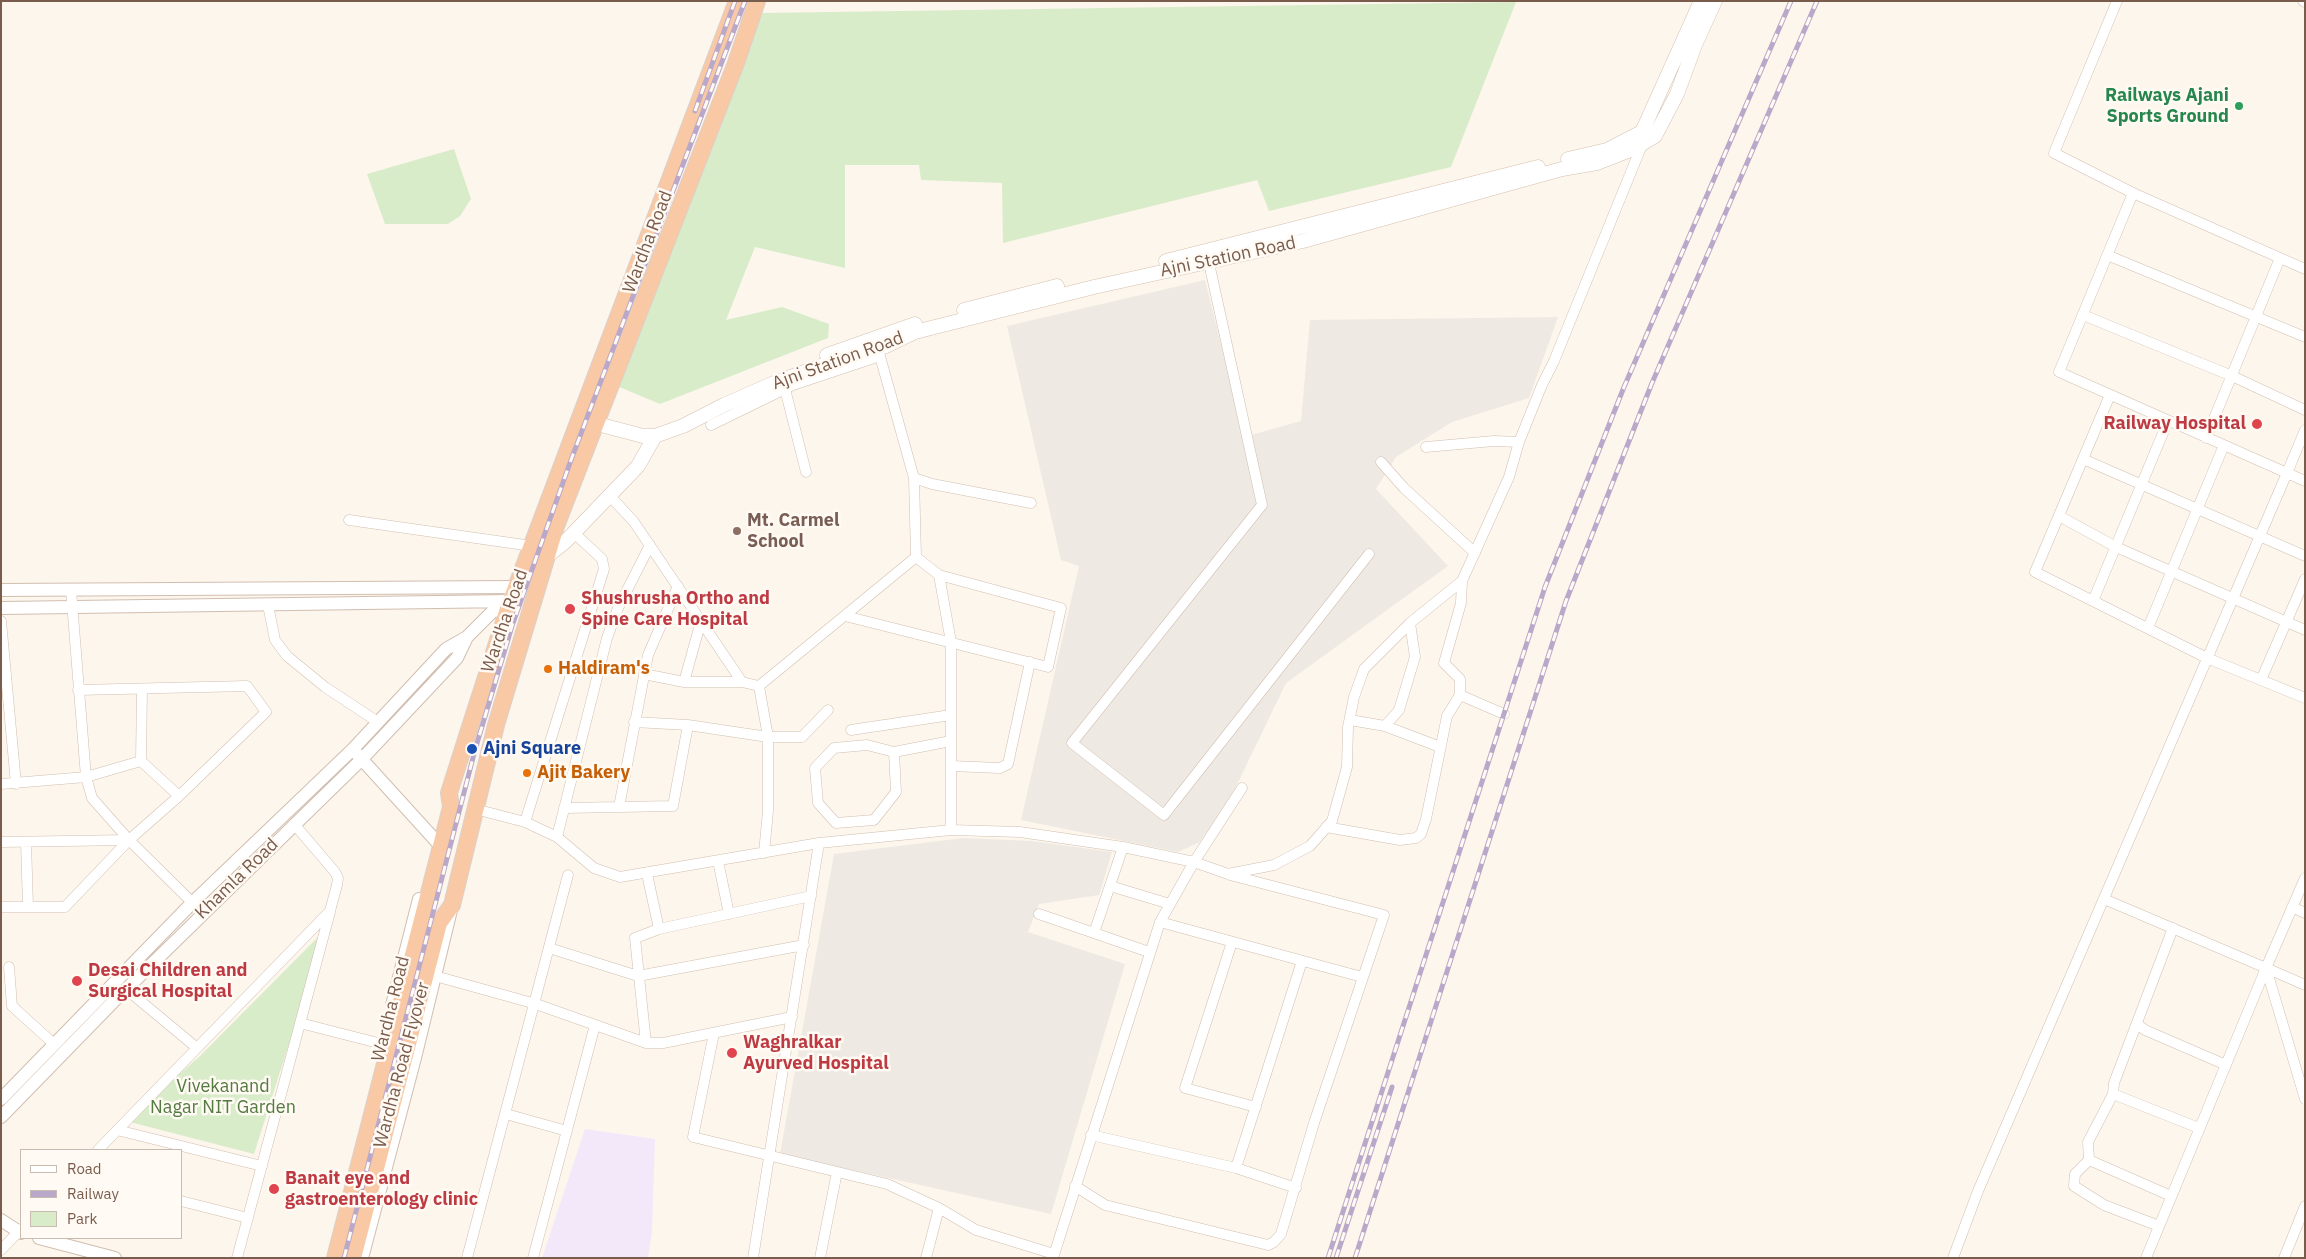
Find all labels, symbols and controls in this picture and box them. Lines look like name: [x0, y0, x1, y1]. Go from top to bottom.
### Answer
place label: Railways Ajani Sports Ground: [2105, 85, 2229, 128]
marker: Railways Ajani Sports Ground: [2233, 100, 2245, 112]
street label: Wardha Road: [619, 188, 677, 296]
street label: Ajni Station Road: [1158, 232, 1298, 282]
street label: Ajni Station Road: [769, 327, 907, 395]
place label: Railway Hospital: [2104, 413, 2246, 435]
marker: Railway Hospital: [2250, 417, 2264, 431]
place label: Mt. Carmel School: [747, 510, 839, 552]
marker: Mt. Carmel School: [731, 525, 743, 537]
street label: Wardha Road: [477, 566, 533, 676]
place label: Shushrusha Ortho and Spine Care Hospital: [581, 588, 770, 630]
marker: Shushrusha Ortho and Spine Care Hospital: [563, 602, 577, 616]
place label: Haldiram's: [558, 658, 650, 680]
marker: Haldiram's: [542, 663, 554, 675]
place label: Ajni Square: [483, 738, 581, 760]
marker: Ajni Square: [465, 742, 479, 756]
place label: Ajit Bakery: [537, 762, 630, 784]
marker: Ajit Bakery: [521, 767, 533, 779]
street label: Khamla Road: [191, 834, 283, 924]
street label: Wardha Road: [367, 954, 415, 1064]
place label: Desai Children and Surgical Hospital: [88, 960, 248, 1002]
marker: Desai Children and Surgical Hospital: [70, 974, 84, 988]
street label: Wardha Road Flyover: [369, 980, 435, 1150]
place label: Waghralkar Ayurved Hospital: [743, 1032, 889, 1074]
marker: Waghralkar Ayurved Hospital: [725, 1046, 739, 1060]
park label: Vivekanand Nagar NIT Garden: [150, 1076, 296, 1118]
legend: [20, 1149, 182, 1239]
text: Road: [67, 1159, 102, 1178]
place label: Banait eye and gastroenterology clinic: [285, 1168, 478, 1210]
marker: Banait eye and gastroenterology clinic: [267, 1182, 281, 1196]
text: Railway: [67, 1184, 119, 1203]
text: Park: [67, 1209, 97, 1228]

